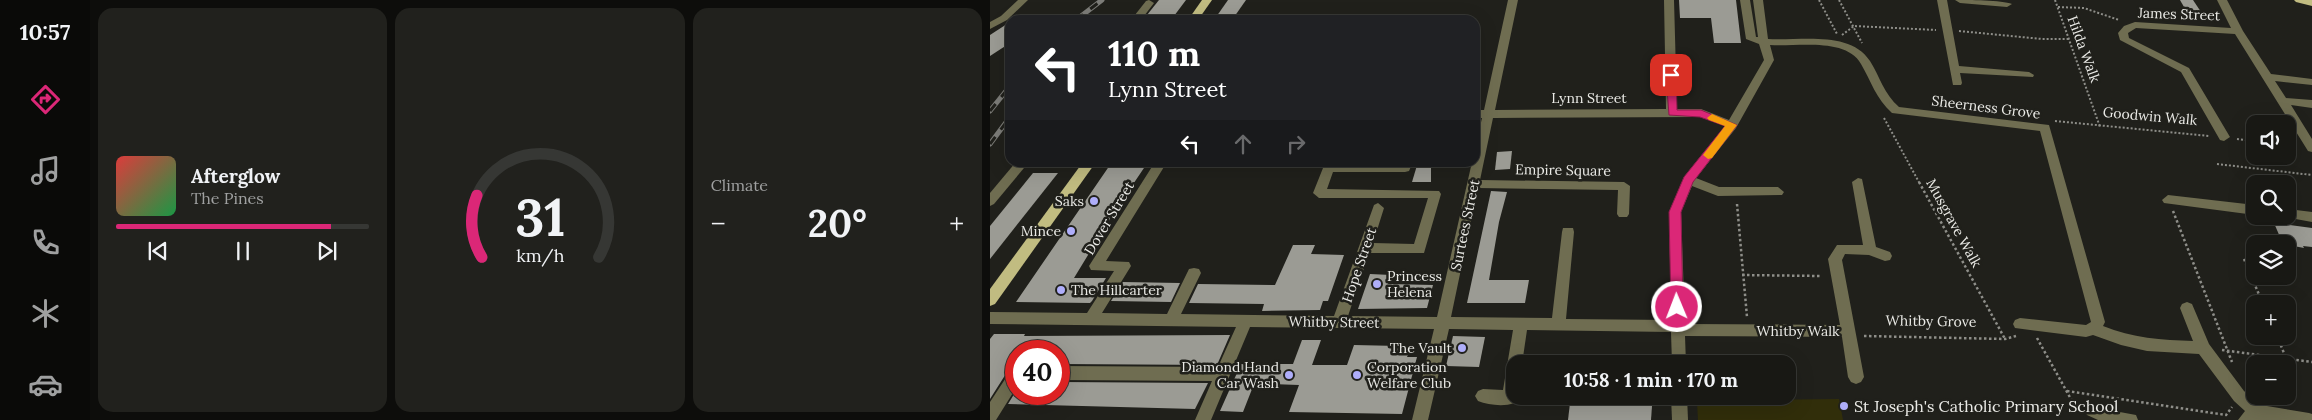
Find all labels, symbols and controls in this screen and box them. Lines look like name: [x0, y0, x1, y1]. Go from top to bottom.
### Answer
street label: James Street: [2137, 4, 2221, 24]
street label: Hilda Walk: [2064, 13, 2105, 85]
text: 10:57: [20, 18, 70, 46]
text: 110 m: [1108, 31, 1200, 76]
icon: left: [1025, 35, 1090, 100]
pin: [1650, 54, 1692, 96]
icon: arrive: [1657, 61, 1685, 89]
text: Lynn Street: [1108, 75, 1227, 103]
icon: directions: [28, 82, 63, 117]
street label: Lynn Street: [1551, 89, 1627, 107]
street label: Sheerness Grove: [1931, 91, 2042, 123]
street label: Goodwin Walk: [2102, 103, 2198, 129]
map controls: [2246, 115, 2296, 405]
button: sound: [2246, 115, 2296, 165]
icon: left: [1176, 130, 1204, 158]
icon: ahead: [1229, 130, 1257, 158]
icon: right: [1282, 130, 1310, 158]
icon: music: [28, 153, 63, 188]
street label: Empire Square: [1515, 160, 1612, 180]
text: Afterglow: [191, 164, 280, 188]
text: Climate: [711, 175, 768, 195]
street label: Musgrave Walk: [1922, 175, 1986, 271]
button: search: [2246, 175, 2296, 225]
street label: Dover Street: [1080, 177, 1138, 258]
street label: Surtees Street: [1447, 177, 1484, 272]
text: 31: [515, 184, 565, 250]
text: The Pines: [191, 188, 264, 208]
place label: Saks: [1055, 192, 1084, 210]
marker: Saks: [1088, 195, 1100, 207]
text: 20°: [808, 199, 867, 247]
text: −: [711, 206, 726, 242]
text: +: [949, 206, 964, 242]
place label: Mince: [1021, 222, 1061, 240]
icon: phone: [28, 225, 63, 260]
marker: Mince: [1065, 225, 1077, 237]
street label: Hope Street: [1338, 225, 1380, 305]
button: layers: [2246, 235, 2296, 285]
icon: previous: [144, 237, 172, 265]
icon: pause: [229, 237, 257, 265]
icon: next: [313, 237, 341, 265]
text: km/h: [516, 244, 564, 267]
place label: Princess Helena: [1387, 267, 1442, 301]
marker: Princess Helena: [1371, 278, 1383, 290]
position arrow: [1650, 280, 1702, 332]
place label: The Hillcarter: [1071, 281, 1162, 299]
marker: The Hillcarter: [1055, 284, 1067, 296]
button: +: [2246, 295, 2296, 345]
icon: climate: [28, 296, 63, 331]
street label: Whitby Grove: [1886, 311, 1977, 331]
street label: Whitby Street: [1288, 312, 1380, 332]
street label: Whitby Walk: [1756, 322, 1840, 340]
place label: The Vault: [1390, 339, 1453, 357]
speed limit sign: 40: [1005, 340, 1070, 405]
marker: The Vault: [1456, 342, 1468, 354]
button: −: [2246, 355, 2296, 405]
place label: Diamond Hand Car Wash: [1181, 358, 1279, 392]
place label: Corporation Welfare Club: [1367, 358, 1451, 392]
icon: car: [28, 367, 63, 402]
text: 10:58 · 1 min · 170 m: [1564, 368, 1738, 392]
marker: Diamond Hand Car Wash: [1283, 369, 1295, 381]
marker: Corporation Welfare Club: [1351, 369, 1363, 381]
place label: St Joseph's Catholic Primary School: [1854, 396, 2118, 416]
marker: St Joseph's Catholic Primary School: [1838, 400, 1850, 412]

